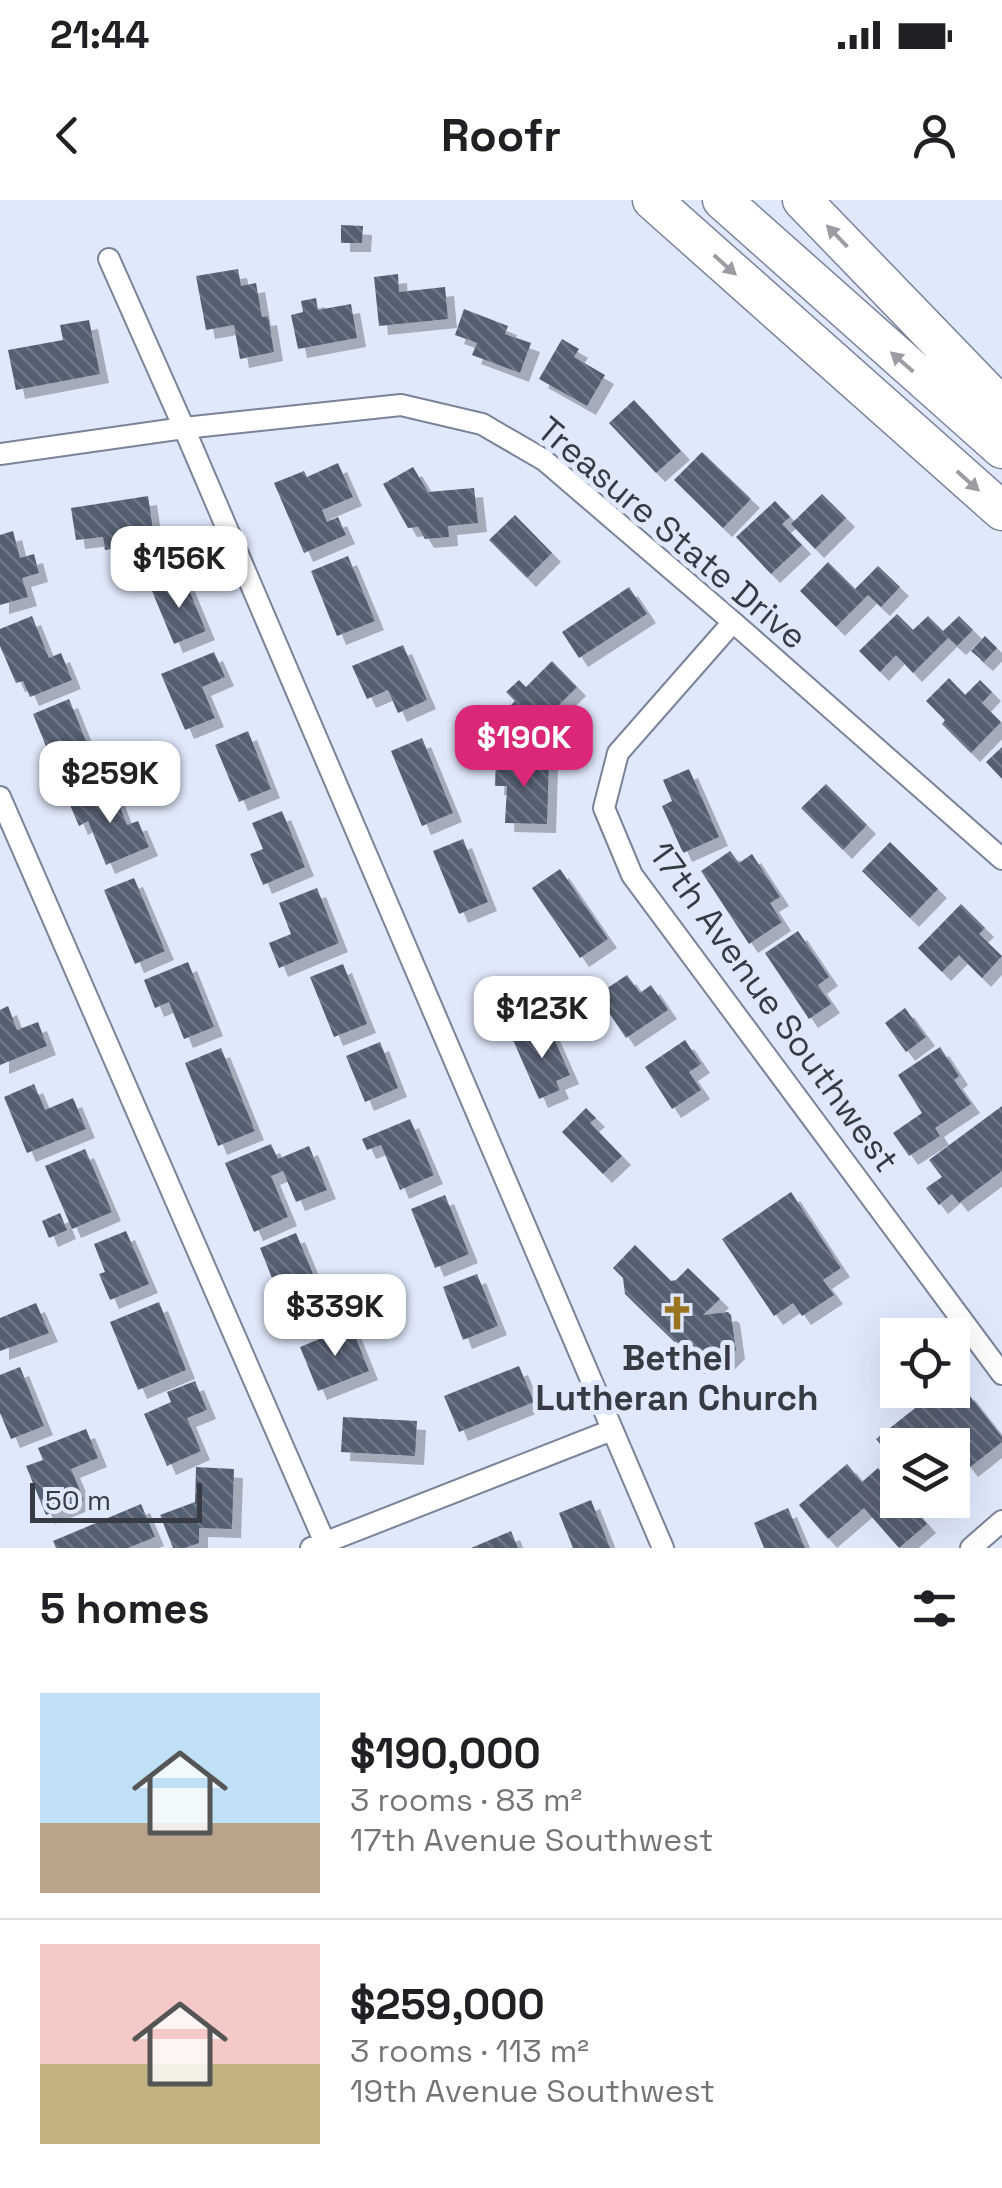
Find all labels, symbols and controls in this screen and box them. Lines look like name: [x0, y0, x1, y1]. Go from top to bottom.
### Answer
text: 21:44: [50, 11, 149, 59]
text: Roofr: [441, 107, 561, 164]
icon: back: [40, 108, 95, 163]
icon: person: [907, 108, 962, 163]
one-way arrow: [826, 225, 849, 249]
one-way arrow: [712, 253, 737, 275]
one-way arrow: [890, 351, 915, 373]
street label: Treasure State Drive: [528, 407, 816, 659]
one-way arrow: [955, 469, 980, 491]
pin: $156K: [109, 526, 249, 611]
text: $156K: [133, 538, 225, 578]
pin: $190K: [454, 705, 594, 790]
text: $190K: [477, 717, 571, 757]
pin: $259K: [40, 741, 180, 826]
text: $259K: [61, 753, 159, 793]
street label: 17th Avenue Southwest: [639, 833, 909, 1181]
pin: $123K: [472, 976, 612, 1061]
text: $123K: [496, 988, 588, 1028]
pin: $339K: [265, 1274, 405, 1359]
text: $339K: [286, 1286, 384, 1326]
church icon: Bethel Lutheran Church: [658, 1294, 696, 1332]
map controls: [880, 1318, 970, 1518]
button: locate: [880, 1318, 970, 1408]
place label: Bethel Lutheran Church: [535, 1336, 819, 1420]
button: layers: [880, 1428, 970, 1518]
scale bar: [30, 1478, 202, 1522]
text: 50 m: [45, 1482, 111, 1518]
icon: filters: [907, 1581, 962, 1636]
text: 5 homes: [40, 1582, 210, 1635]
text: $190,000: [350, 1727, 541, 1780]
icon: home: [120, 1733, 240, 1853]
text: 3 rooms · 83 m²: [350, 1780, 582, 1820]
text: 17th Avenue Southwest: [350, 1820, 713, 1860]
text: $259,000: [350, 1978, 545, 2031]
icon: home: [120, 1984, 240, 2104]
text: 3 rooms · 113 m²: [350, 2031, 589, 2071]
text: 19th Avenue Southwest: [350, 2071, 715, 2111]

